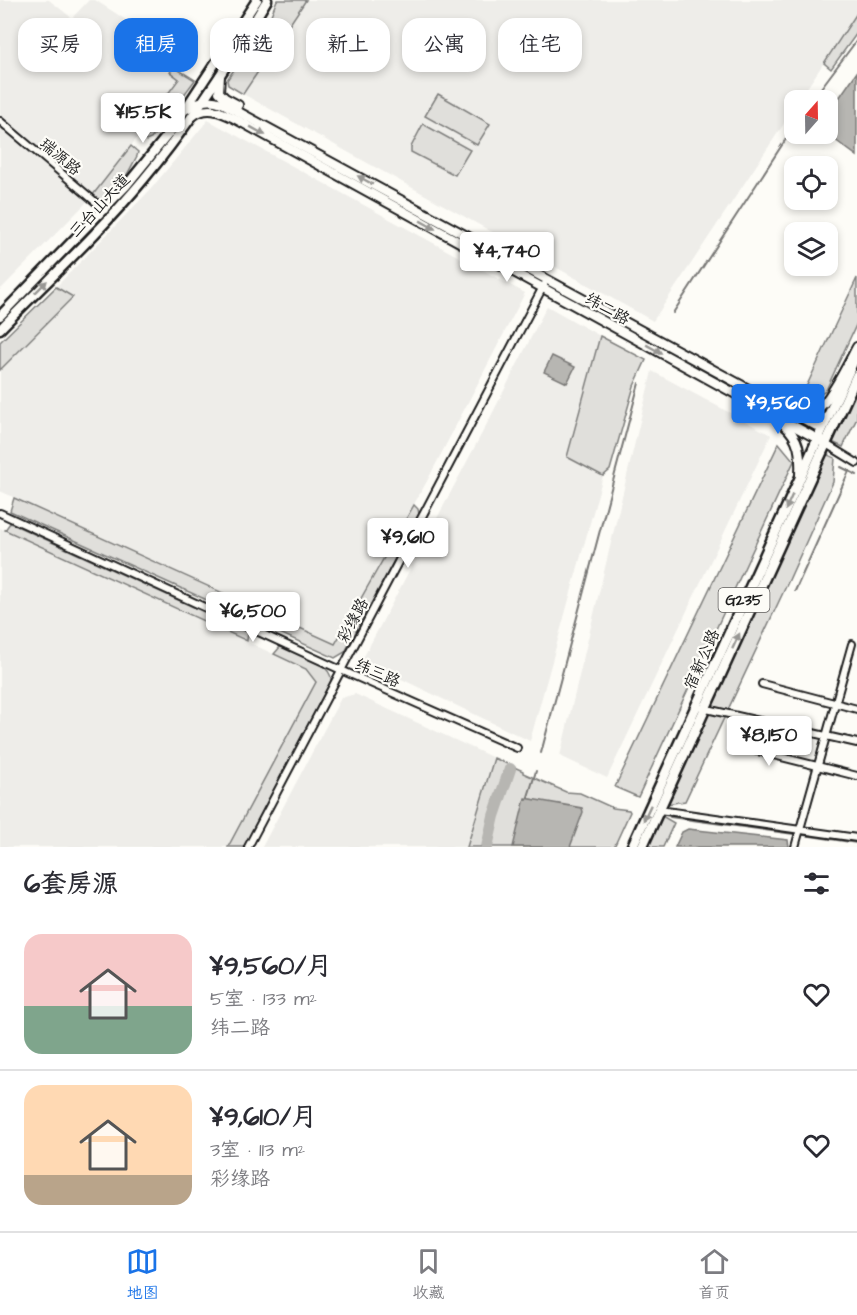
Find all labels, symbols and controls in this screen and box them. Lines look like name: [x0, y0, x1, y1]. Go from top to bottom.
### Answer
chip: 买房: [18, 18, 102, 72]
chip: 租房: [114, 18, 198, 72]
chip: 筛选: [210, 18, 294, 72]
chip: 新上: [306, 18, 390, 72]
chip: 公寓: [402, 18, 486, 72]
chip: 住宅: [498, 18, 582, 72]
north arrow: [784, 90, 838, 144]
map controls: [784, 90, 838, 276]
pin: ¥15.5K: [94, 93, 192, 144]
text: ¥15.5K: [115, 98, 171, 126]
one-way arrow: [249, 126, 266, 136]
street label: 瑞源路: [35, 133, 86, 181]
button: locate: [784, 156, 838, 210]
street label: 三台山大道: [64, 169, 135, 242]
one-way arrow: [356, 175, 373, 185]
one-way arrow: [420, 220, 437, 230]
button: layers: [784, 222, 838, 276]
pin: ¥4,740: [458, 232, 556, 283]
text: ¥4,740: [474, 237, 540, 265]
one-way arrow: [34, 280, 48, 294]
street label: 纬二路: [581, 288, 634, 330]
one-way arrow: [646, 344, 663, 354]
pin: ¥9,560: [729, 384, 827, 435]
text: ¥9,560: [746, 389, 810, 417]
one-way arrow: [785, 493, 794, 510]
pin: ¥9,610: [359, 518, 457, 569]
text: ¥9,610: [381, 523, 435, 551]
road number: G235: [718, 588, 770, 612]
pin: ¥6,500: [204, 592, 302, 643]
street label: 彩缘路: [332, 594, 374, 647]
text: ¥6,500: [220, 597, 286, 625]
street label: 宿新公路: [679, 626, 725, 693]
one-way arrow: [731, 632, 740, 649]
street label: 纬三路: [351, 653, 404, 693]
pin: ¥8,150: [720, 716, 818, 767]
text: ¥8,150: [741, 721, 797, 749]
one-way arrow: [643, 804, 652, 821]
text: 6套房源: [24, 866, 118, 902]
icon: filters: [800, 867, 833, 900]
text: ¥9,560/月: [210, 948, 332, 984]
icon: home: [72, 958, 144, 1030]
icon: heart: [800, 978, 833, 1011]
text: 5室 · 133 m²: [210, 985, 317, 1013]
text: 纬二路: [210, 1014, 270, 1042]
text: ¥9,610/月: [210, 1099, 317, 1135]
icon: home: [72, 1109, 144, 1181]
icon: heart: [800, 1129, 833, 1162]
text: 3室 · 113 m²: [210, 1136, 305, 1164]
text: 彩缘路: [210, 1165, 270, 1193]
tab: 地图: [126, 1245, 159, 1304]
tab: 收藏: [412, 1245, 445, 1304]
tab: 首页: [698, 1245, 731, 1304]

